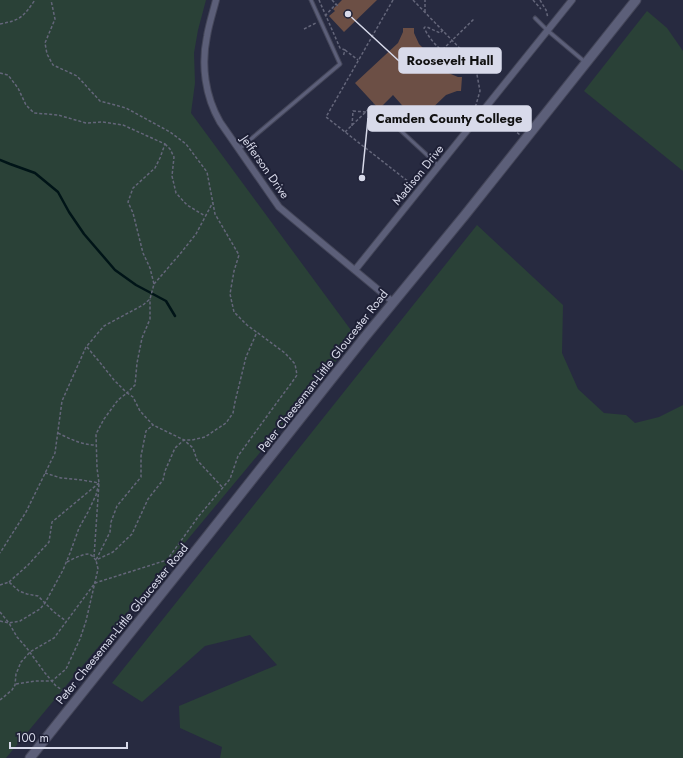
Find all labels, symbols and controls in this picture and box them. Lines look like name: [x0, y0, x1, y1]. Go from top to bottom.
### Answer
callout: Roosevelt Hall: [399, 48, 501, 73]
text: Roosevelt Hall: [407, 51, 493, 70]
callout: Camden County College: [368, 106, 531, 131]
text: Camden County College: [376, 109, 523, 128]
street label: Jefferson Drive: [235, 130, 294, 203]
street label: Madison Drive: [388, 141, 448, 209]
street label: Peter Cheeseman-Little Gloucester Road: [254, 286, 392, 456]
street label: Peter Cheeseman-Little Gloucester Road: [51, 540, 193, 708]
scale bar: [10, 724, 127, 750]
text: 100 m: [16, 729, 49, 747]

